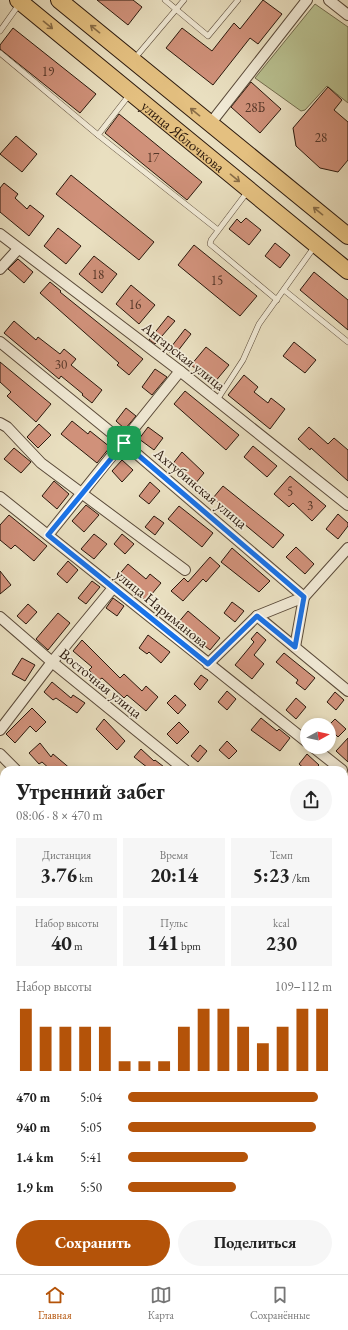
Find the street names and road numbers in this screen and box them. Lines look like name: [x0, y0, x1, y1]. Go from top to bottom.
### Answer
street label: улица Яблочкова: [138, 96, 229, 176]
street label: Ангарская улица: [138, 317, 230, 395]
street label: Ахтубинская улица: [150, 443, 252, 533]
street label: улица Нариманова: [111, 564, 213, 652]
street label: Восточная улица: [56, 644, 146, 722]

